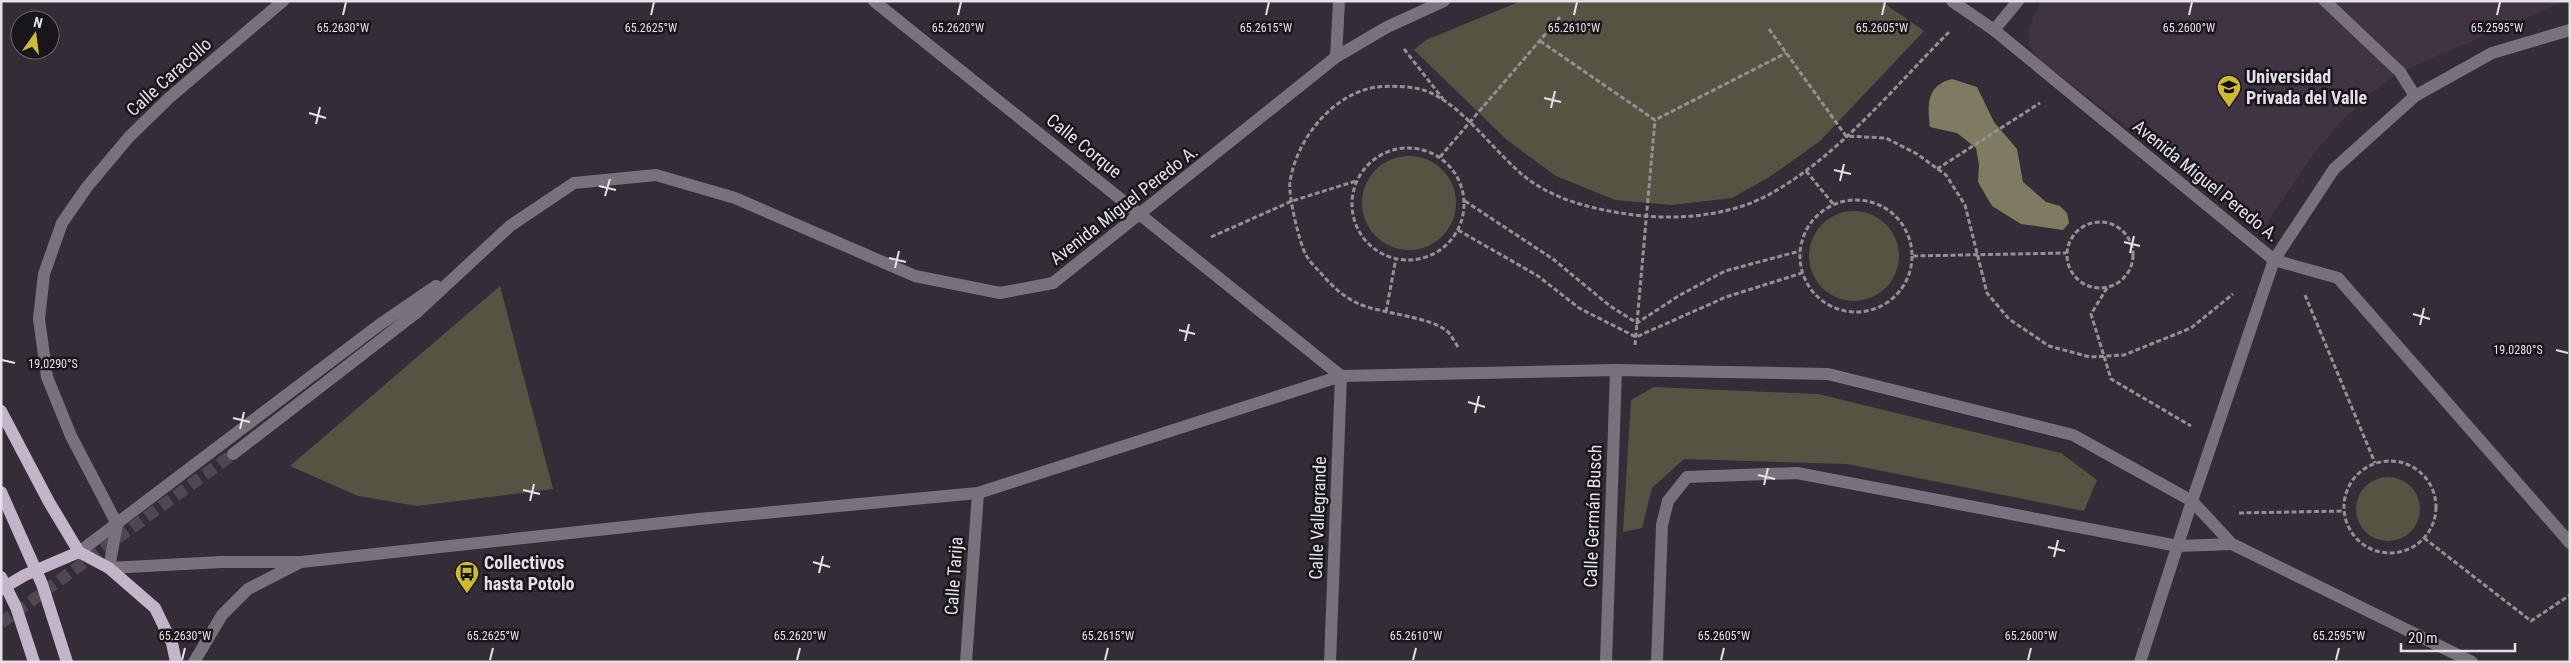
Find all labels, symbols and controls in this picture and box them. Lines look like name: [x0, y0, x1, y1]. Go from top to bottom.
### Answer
north arrow: [10, 10, 60, 60]
text: N: [32, 14, 44, 31]
text: 65.2630°W: [317, 21, 369, 35]
text: 65.2625°W: [625, 21, 677, 35]
text: 65.2620°W: [932, 21, 984, 35]
text: 65.2615°W: [1240, 21, 1292, 35]
text: 65.2610°W: [1548, 21, 1600, 35]
text: 65.2605°W: [1856, 21, 1908, 35]
text: 65.2600°W: [2163, 21, 2215, 35]
text: 65.2595°W: [2471, 21, 2523, 35]
street label: Calle Caracollo: [122, 33, 215, 120]
place label: Universidad Privada del Valle: [2246, 66, 2367, 108]
school or university icon: Universidad Privada del Valle: [2216, 74, 2242, 108]
street label: Calle Corque: [1043, 109, 1126, 182]
street label: Avenida Miguel Peredo A.: [2129, 115, 2284, 246]
street label: Avenida Miguel Peredo A.: [1046, 140, 1202, 269]
text: 19.0280°S: [2493, 343, 2543, 357]
text: 19.0290°S: [28, 357, 78, 371]
street label: Calle Germán Busch: [1580, 444, 1605, 588]
street label: Calle Vallegrande: [1305, 456, 1330, 580]
street label: Calle Tarija: [940, 536, 967, 616]
place label: Collectivos hasta Potolo: [484, 552, 574, 594]
bus stop icon: Collectivos hasta Potolo: [454, 560, 480, 594]
scale bar: [2401, 620, 2515, 652]
text: 65.2630°W: [159, 629, 211, 643]
text: 65.2625°W: [467, 629, 519, 643]
text: 65.2620°W: [774, 629, 826, 643]
text: 65.2615°W: [1082, 629, 1134, 643]
text: 65.2610°W: [1390, 629, 1442, 643]
text: 65.2605°W: [1698, 629, 1750, 643]
text: 65.2600°W: [2005, 629, 2057, 643]
text: 65.2595°W: [2313, 629, 2365, 643]
text: 20 m: [2408, 629, 2438, 647]

